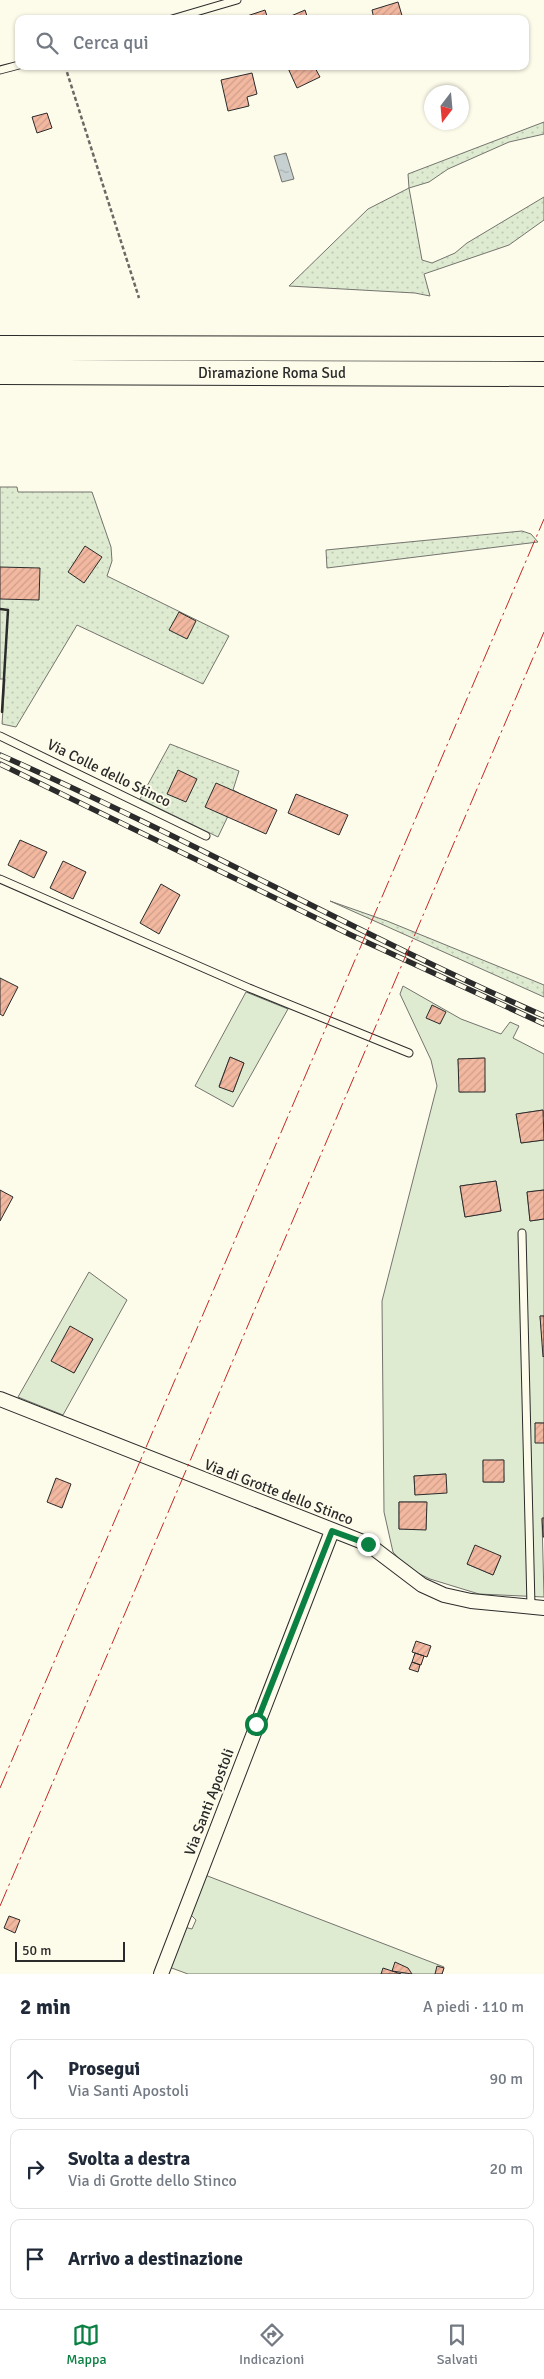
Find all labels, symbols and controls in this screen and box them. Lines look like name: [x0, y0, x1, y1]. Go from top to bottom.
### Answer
search box: [15, 15, 529, 70]
icon: search: [33, 29, 61, 57]
text: Cerca qui: [73, 31, 149, 55]
north arrow: [424, 85, 469, 130]
street label: Diramazione Roma Sud: [198, 364, 346, 382]
street label: Via Colle dello Stinco: [44, 735, 174, 811]
street label: Via di Grotte dello Stinco: [202, 1455, 356, 1529]
route end: [357, 1533, 380, 1556]
route start: [245, 1713, 268, 1736]
street label: Via Santi Apostoli: [180, 1746, 238, 1858]
scale bar: [15, 1939, 125, 1962]
text: 50 m: [22, 1942, 51, 1959]
text: 2 min: [20, 1994, 71, 2020]
text: A piedi · 110 m: [423, 1997, 524, 2017]
text: Prosegui: [68, 2057, 140, 2081]
icon: ahead: [21, 2065, 49, 2093]
text: 90 m: [489, 2069, 523, 2089]
text: Via Santi Apostoli: [68, 2081, 189, 2101]
text: Svolta a destra: [68, 2147, 190, 2171]
icon: right: [21, 2155, 49, 2183]
text: 20 m: [489, 2159, 523, 2179]
text: Via di Grotte dello Stinco: [68, 2171, 237, 2191]
icon: arrive: [21, 2245, 49, 2273]
text: Arrivo a destinazione: [68, 2247, 243, 2271]
tab: Mappa: [66, 2321, 107, 2368]
tab: Indicazioni: [239, 2321, 304, 2368]
tab: Salvati: [437, 2321, 478, 2368]

